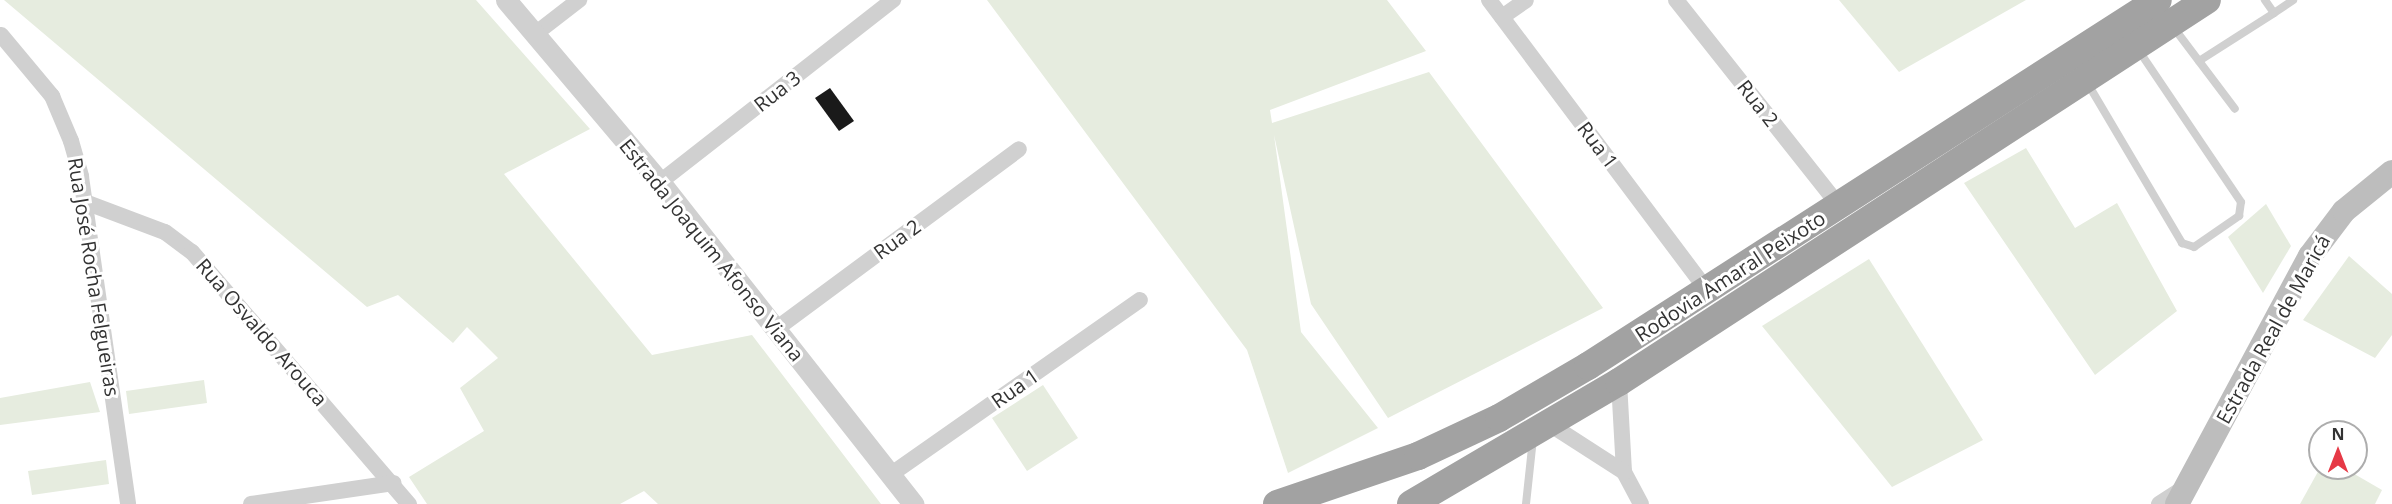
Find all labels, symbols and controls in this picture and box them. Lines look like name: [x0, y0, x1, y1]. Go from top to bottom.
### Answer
street label: Rua 3: [749, 65, 805, 117]
street label: Rua 2: [1732, 75, 1784, 131]
street label: Rua 1: [1573, 117, 1623, 173]
street label: Estrada Joaquim Afonso Viana: [615, 134, 809, 366]
street label: Rua José Rocha Felgueiras: [63, 156, 125, 398]
street label: Rodovia Amaral Peixoto: [1630, 206, 1830, 346]
street label: Rua 2: [869, 214, 925, 264]
street label: Estrada Real de Maricá: [2211, 230, 2335, 428]
street label: Rua Osvaldo Arouca: [191, 253, 333, 411]
street label: Rua 1: [987, 363, 1043, 413]
north arrow: [2308, 420, 2368, 480]
text: N: [2331, 423, 2345, 445]

